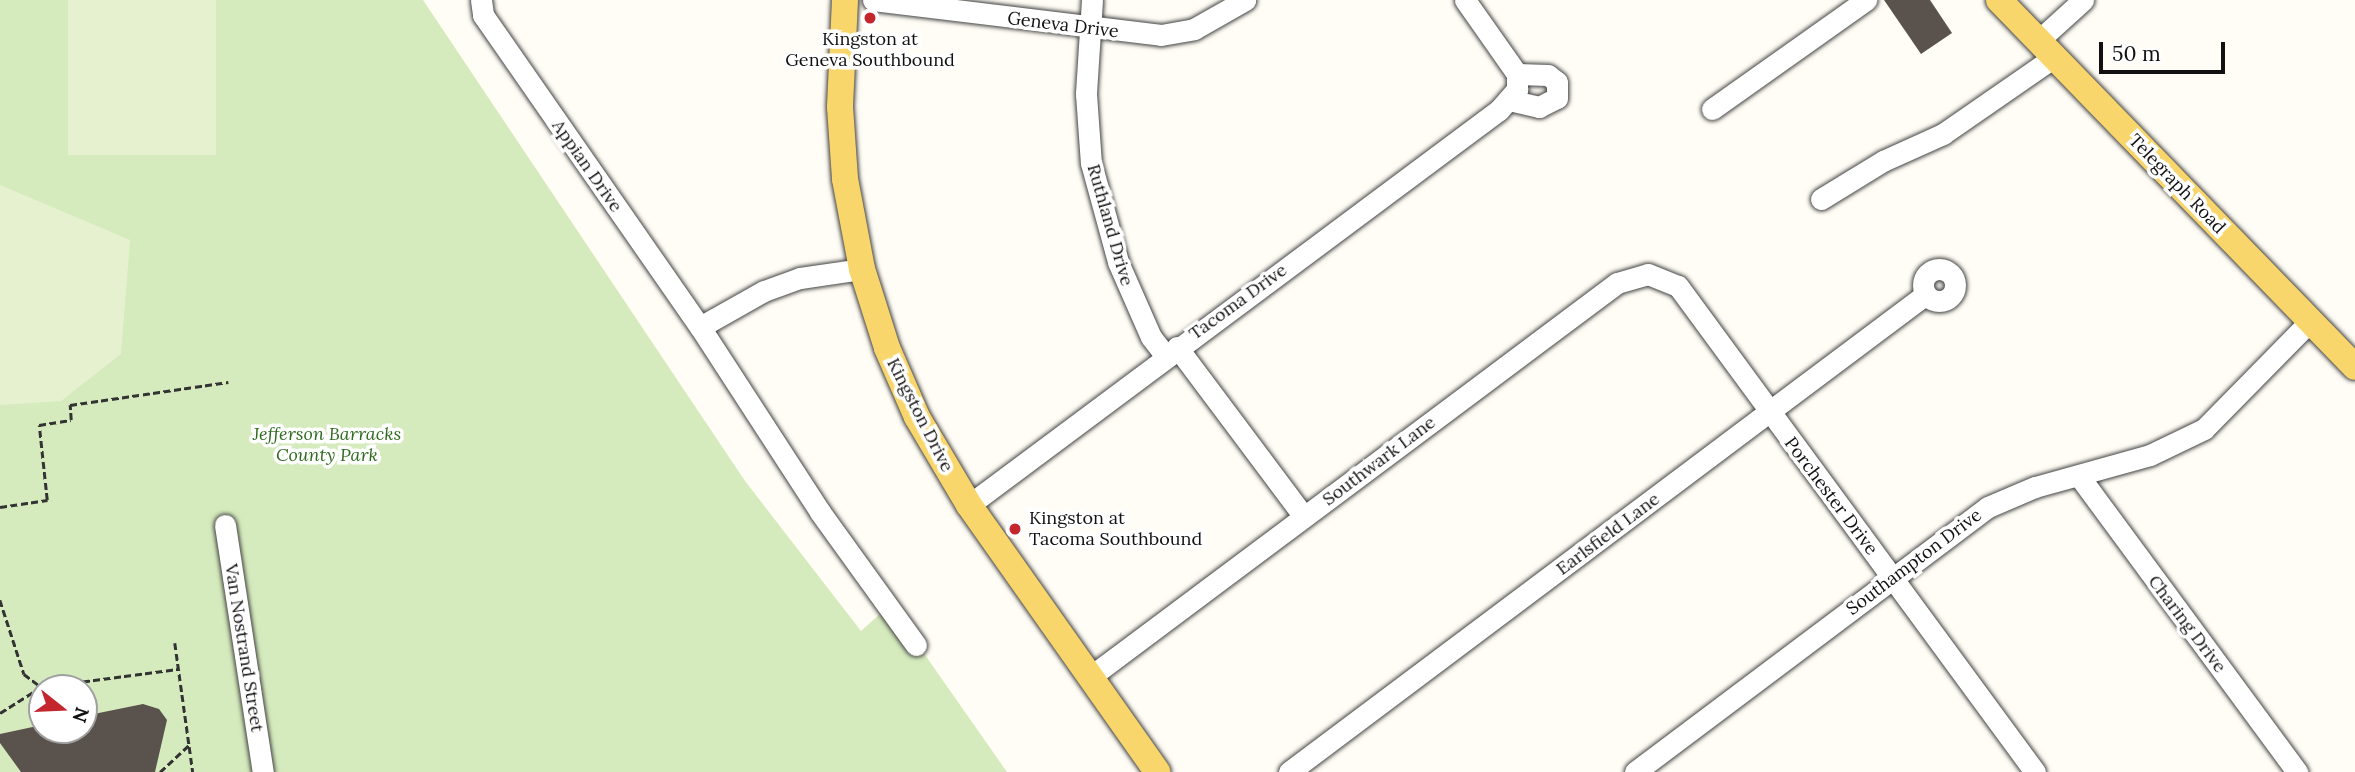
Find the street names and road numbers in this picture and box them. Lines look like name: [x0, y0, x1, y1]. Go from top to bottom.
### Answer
street label: Geneva Drive: [1006, 7, 1120, 43]
street label: Appian Drive: [547, 116, 627, 216]
street label: Telegraph Road: [2124, 130, 2230, 238]
street label: Ruthland Drive: [1082, 162, 1138, 288]
street label: Tacoma Drive: [1185, 259, 1291, 345]
street label: Kingston Drive: [882, 355, 958, 475]
street label: Southwark Lane: [1318, 412, 1440, 510]
street label: Porchester Drive: [1780, 433, 1882, 559]
street label: Earlsfield Lane: [1552, 488, 1664, 580]
street label: Southampton Drive: [1842, 504, 1986, 620]
street label: Van Nostrand Street: [220, 562, 268, 734]
street label: Charing Drive: [2143, 571, 2231, 677]

